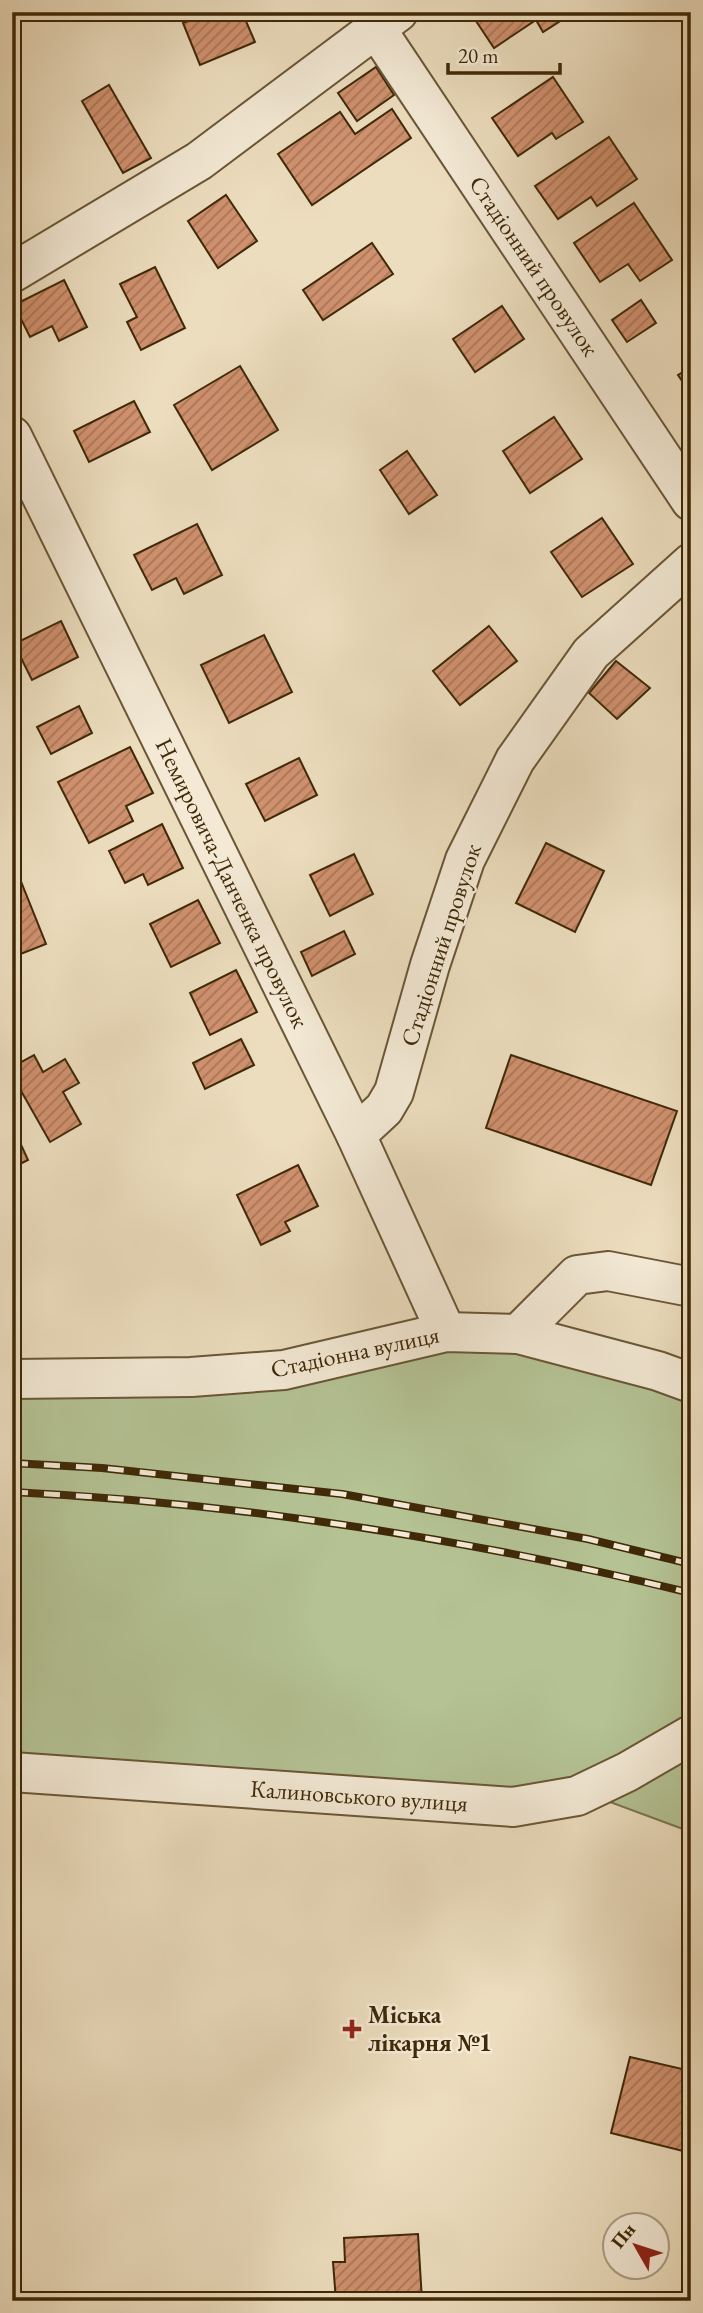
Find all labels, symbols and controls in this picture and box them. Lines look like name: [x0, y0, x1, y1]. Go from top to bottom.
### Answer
scale bar: [448, 32, 560, 76]
text: 20 m: [458, 42, 499, 69]
street label: Стадіонний провулок: [462, 169, 607, 362]
street label: Немировича-Данченка провулок: [149, 733, 316, 1033]
street label: Стадіонний провулок: [393, 839, 488, 1050]
street label: Стадіонна вулиця: [268, 1318, 442, 1385]
street label: Калиновського вулиця: [249, 1772, 469, 1819]
place label: Міська лікарня №1: [368, 1999, 492, 2058]
marker: Міська лікарня №1: [342, 2019, 362, 2039]
north arrow: [602, 2212, 672, 2282]
text: Пн: [605, 2218, 641, 2254]

